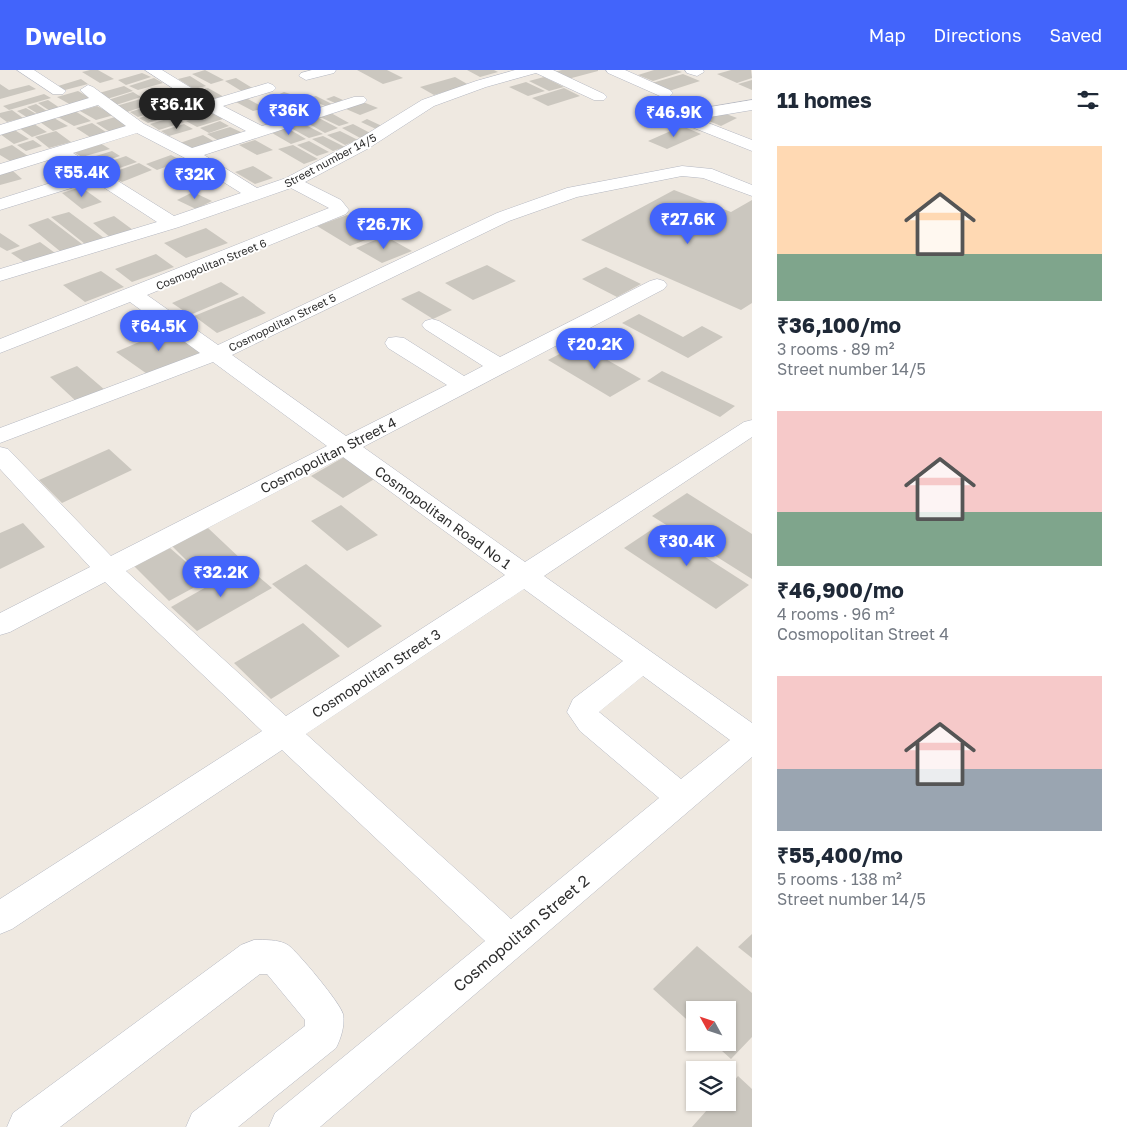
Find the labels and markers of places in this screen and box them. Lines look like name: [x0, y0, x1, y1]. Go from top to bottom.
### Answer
pin: ₹36.1K: [136, 88, 218, 130]
pin: ₹36K: [259, 93, 319, 136]
pin: ₹46.9K: [633, 96, 715, 138]
pin: ₹55.4K: [41, 156, 123, 198]
pin: ₹32K: [165, 158, 225, 200]
pin: ₹27.6K: [647, 202, 729, 245]
pin: ₹26.7K: [343, 208, 425, 250]
pin: ₹64.5K: [118, 310, 200, 352]
pin: ₹20.2K: [554, 328, 636, 370]
pin: ₹30.4K: [646, 524, 728, 567]
pin: ₹32.2K: [180, 556, 262, 598]

